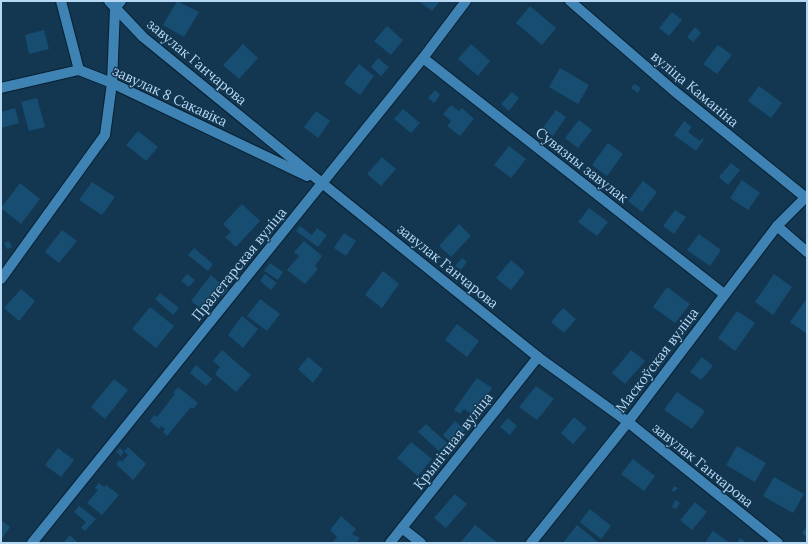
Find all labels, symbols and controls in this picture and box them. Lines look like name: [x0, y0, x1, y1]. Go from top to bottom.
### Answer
street label: завулак Ганчарова: [143, 15, 251, 109]
street label: вуліца Каманіна: [647, 47, 743, 131]
street label: завулак 8 Сакавіка: [110, 62, 230, 130]
street label: Сувязны завулак: [532, 123, 632, 207]
street label: Пралетарская вуліца: [188, 204, 290, 324]
street label: завулак Ганчарова: [394, 220, 502, 312]
street label: Маскоўская вуліца: [612, 304, 702, 416]
street label: Крынічная вуліца: [409, 389, 497, 493]
street label: завулак Ганчарова: [649, 419, 757, 511]

